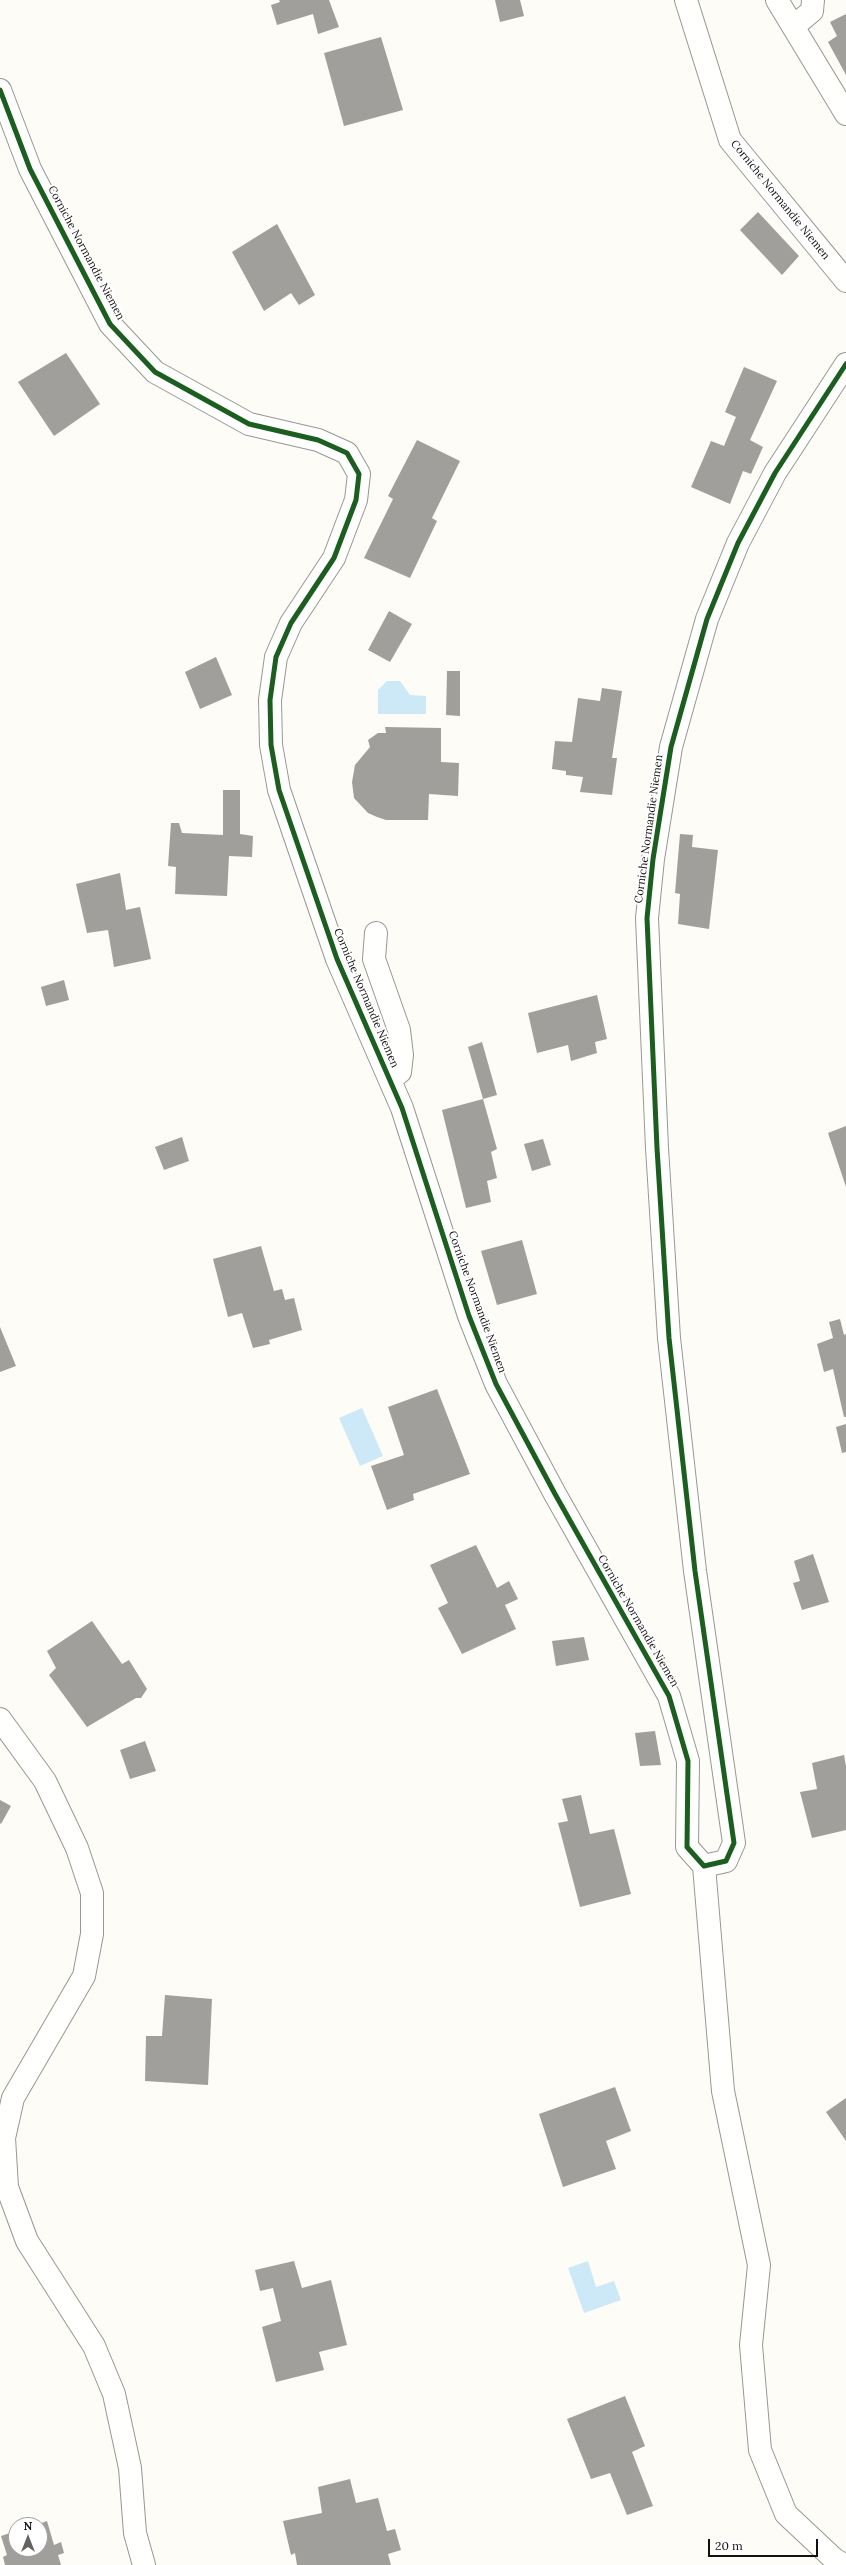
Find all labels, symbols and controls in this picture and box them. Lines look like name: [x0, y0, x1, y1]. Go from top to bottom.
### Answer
street label: Corniche Normandie Niemen: [728, 138, 832, 262]
street label: Corniche Normandie Niemen: [45, 184, 127, 322]
street label: Corniche Normandie Niemen: [632, 754, 666, 904]
street label: Corniche Normandie Niemen: [331, 926, 401, 1070]
street label: Corniche Normandie Niemen: [445, 1229, 509, 1375]
street label: Corniche Normandie Niemen: [595, 1553, 681, 1689]
north arrow: [8, 2517, 48, 2557]
text: N: [24, 2519, 32, 2533]
scale bar: [710, 2531, 820, 2557]
text: 20 m: [715, 2538, 743, 2553]

